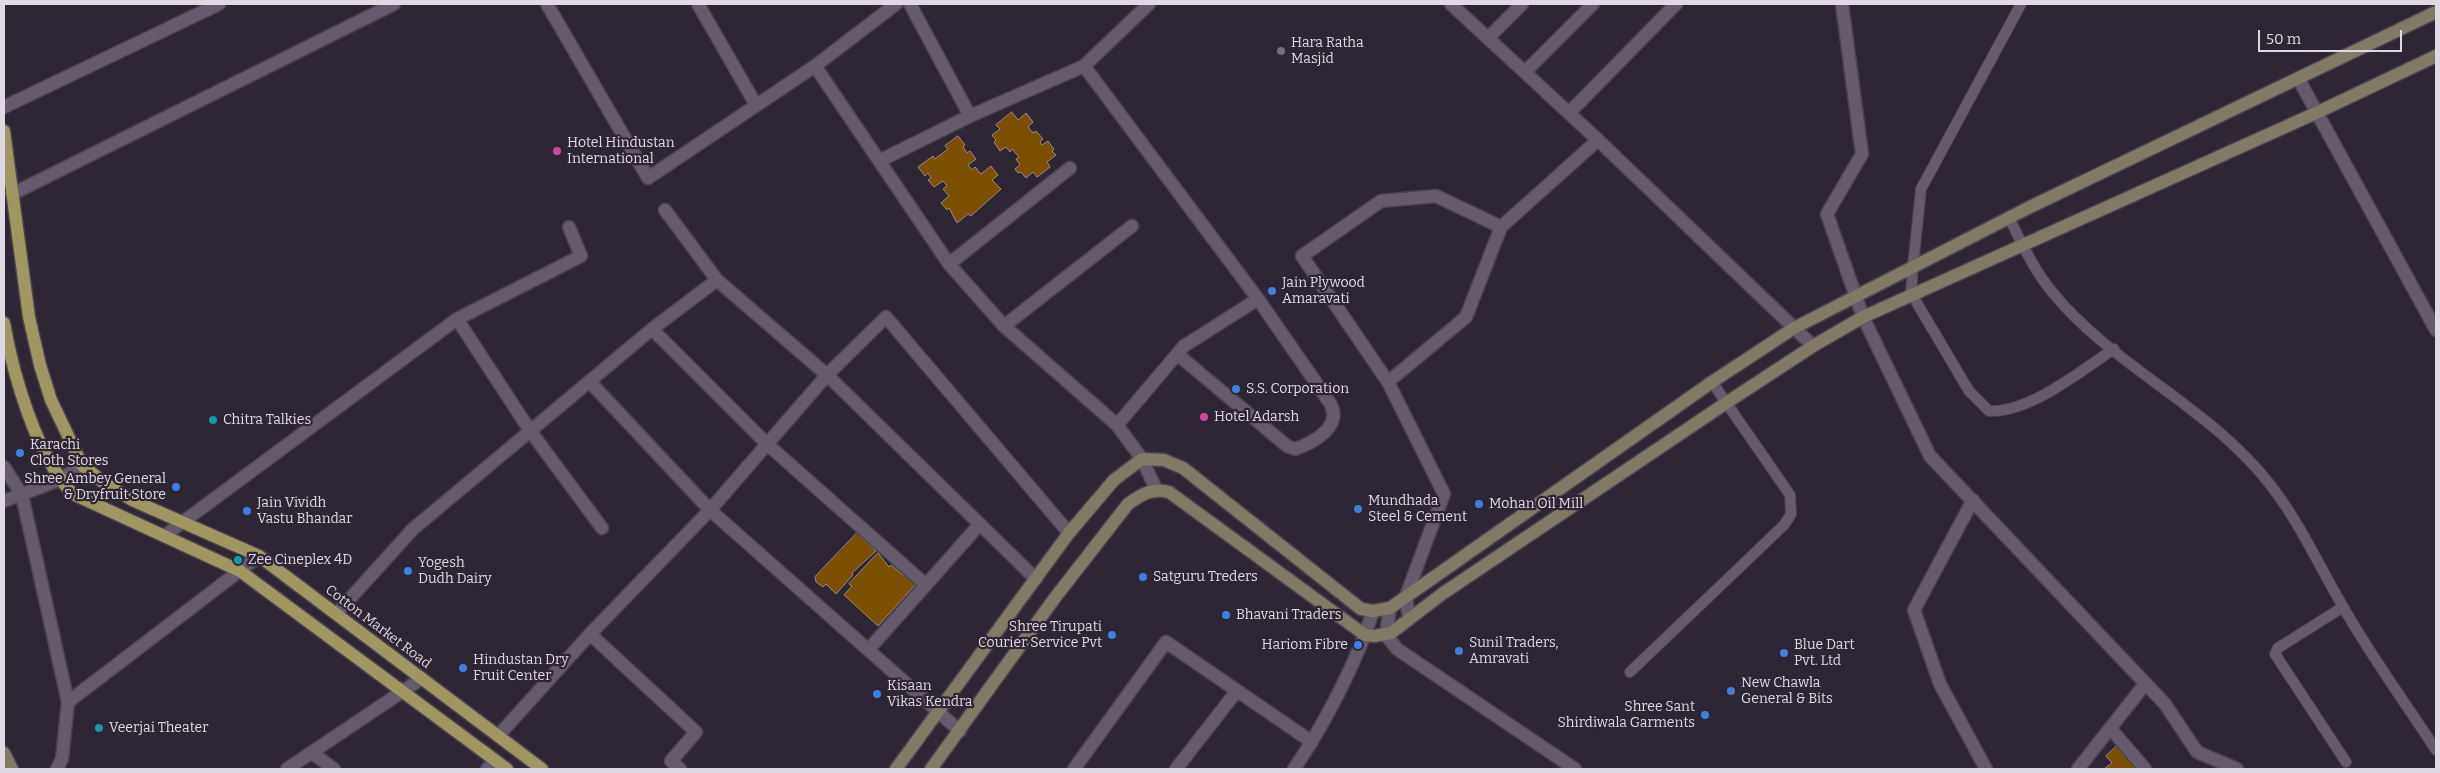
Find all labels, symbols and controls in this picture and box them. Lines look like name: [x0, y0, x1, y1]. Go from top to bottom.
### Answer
scale bar: [2260, 20, 2404, 52]
text: 50 m: [2266, 30, 2301, 48]
place label: Hara Ratha Masjid: [1291, 35, 1364, 68]
marker: Hara Ratha Masjid: [1275, 45, 1287, 57]
place label: Hotel Hindustan International: [567, 135, 675, 168]
marker: Hotel Hindustan International: [551, 145, 563, 157]
place label: Jain Plywood Amaravati: [1282, 275, 1365, 308]
marker: Jain Plywood Amaravati: [1266, 285, 1278, 297]
place label: S.S. Corporation: [1246, 381, 1349, 397]
marker: S.S. Corporation: [1230, 383, 1242, 395]
place label: Hotel Adarsh: [1214, 409, 1299, 425]
marker: Hotel Adarsh: [1198, 411, 1210, 423]
place label: Chitra Talkies: [223, 412, 311, 428]
marker: Chitra Talkies: [207, 414, 219, 426]
place label: Karachi Cloth Stores: [30, 437, 108, 470]
marker: Karachi Cloth Stores: [14, 447, 26, 459]
place label: Shree Ambey General & Dryfruit Store: [24, 471, 166, 504]
marker: Shree Ambey General & Dryfruit Store: [170, 481, 182, 493]
place label: Mundhada Steel & Cement: [1368, 493, 1467, 526]
place label: Jain Vividh Vastu Bhandar: [257, 495, 352, 528]
place label: Mohan Oil Mill: [1489, 496, 1583, 512]
marker: Mohan Oil Mill: [1473, 498, 1485, 510]
marker: Mundhada Steel & Cement: [1352, 503, 1364, 515]
marker: Jain Vividh Vastu Bhandar: [241, 505, 253, 517]
place label: Zee Cineplex 4D: [248, 552, 352, 568]
marker: Zee Cineplex 4D: [232, 554, 244, 566]
place label: Yogesh Dudh Dairy: [418, 555, 492, 588]
marker: Yogesh Dudh Dairy: [402, 565, 414, 577]
place label: Satguru Treders: [1153, 569, 1258, 585]
marker: Satguru Treders: [1137, 571, 1149, 583]
street label: Cotton Market Road: [322, 582, 434, 672]
place label: Bhavani Traders: [1236, 607, 1341, 623]
marker: Bhavani Traders: [1220, 609, 1232, 621]
place label: Shree Tirupati Courier Service Pvt: [978, 619, 1102, 652]
marker: Shree Tirupati Courier Service Pvt: [1106, 629, 1118, 641]
place label: Sunil Traders, Amravati: [1469, 635, 1559, 668]
place label: Hariom Fibre: [1262, 637, 1348, 653]
place label: Blue Dart Pvt. Ltd: [1794, 637, 1855, 670]
marker: Hariom Fibre: [1352, 639, 1364, 651]
marker: Sunil Traders, Amravati: [1453, 645, 1465, 657]
marker: Blue Dart Pvt. Ltd: [1778, 647, 1790, 659]
place label: Hindustan Dry Fruit Center: [473, 652, 569, 684]
marker: Hindustan Dry Fruit Center: [457, 662, 469, 674]
place label: New Chawla General & Bits: [1741, 675, 1833, 708]
place label: Kisaan Vikas Kendra: [887, 678, 972, 710]
marker: New Chawla General & Bits: [1725, 685, 1737, 697]
marker: Kisaan Vikas Kendra: [871, 688, 883, 700]
place label: Shree Sant Shirdiwala Garments: [1557, 699, 1695, 732]
marker: Shree Sant Shirdiwala Garments: [1699, 709, 1711, 721]
place label: Veerjai Theater: [109, 720, 208, 736]
marker: Veerjai Theater: [93, 722, 105, 734]

